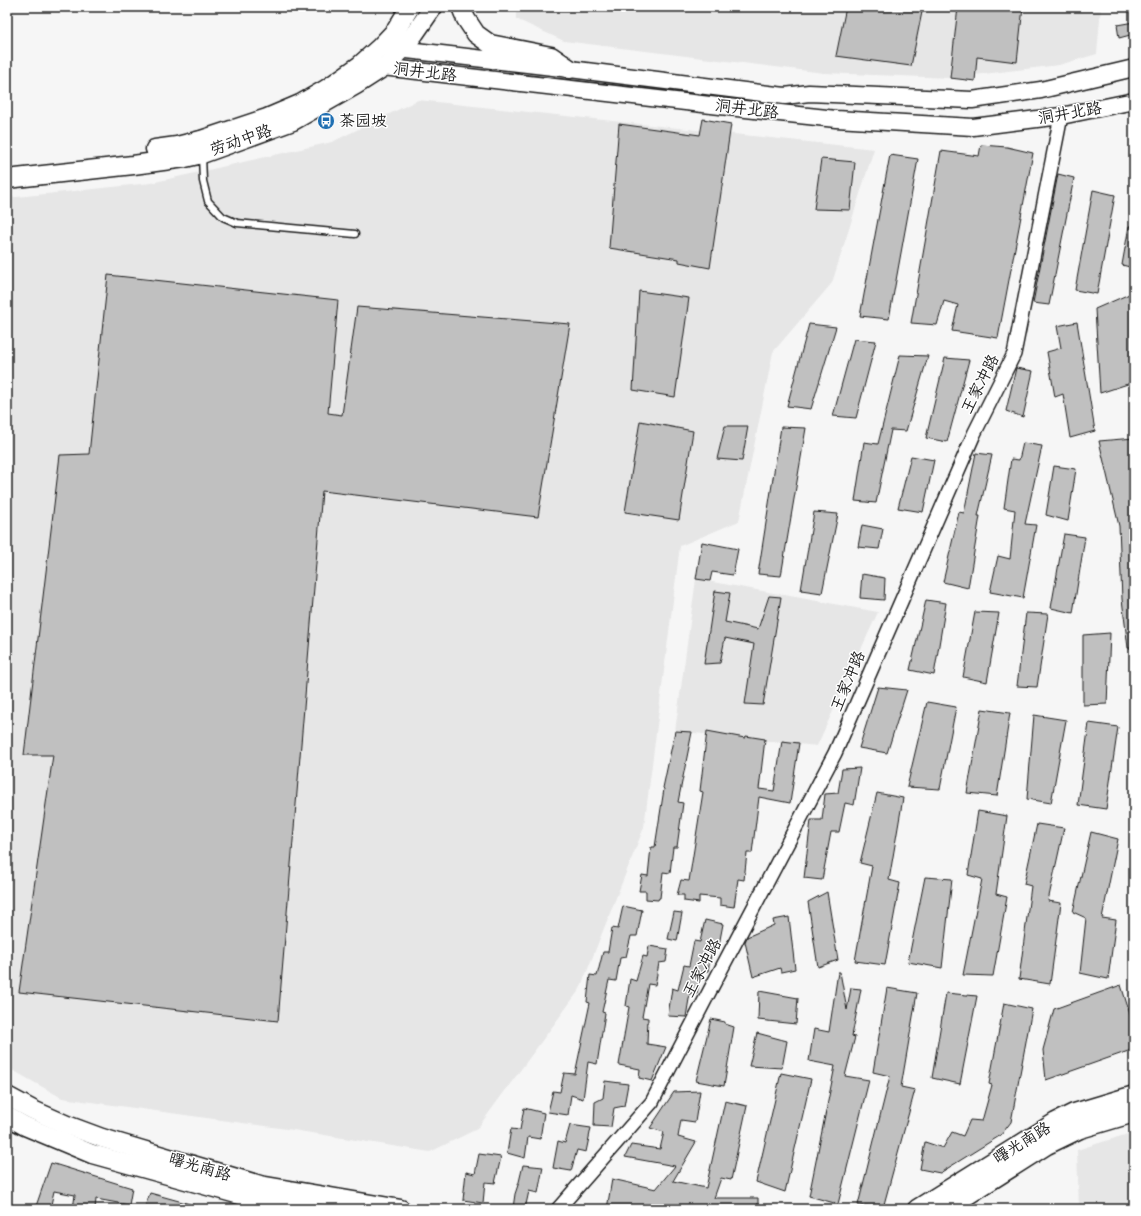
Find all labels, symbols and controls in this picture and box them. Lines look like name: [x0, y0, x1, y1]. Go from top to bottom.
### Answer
street label: 洞井北路: [392, 58, 458, 86]
street label: 洞井北路: [714, 95, 780, 123]
street label: 洞井北路: [1037, 98, 1103, 128]
bus stop icon: 茶园坡: [316, 111, 336, 131]
place label: 茶园坡: [339, 111, 387, 131]
street label: 劳动中路: [207, 120, 275, 160]
street label: 王家冲路: [957, 351, 1003, 417]
street label: 王家冲路: [826, 648, 870, 714]
street label: 王家冲路: [678, 935, 726, 1001]
street label: 曙光南路: [990, 1118, 1054, 1168]
street label: 曙光南路: [166, 1149, 234, 1185]

